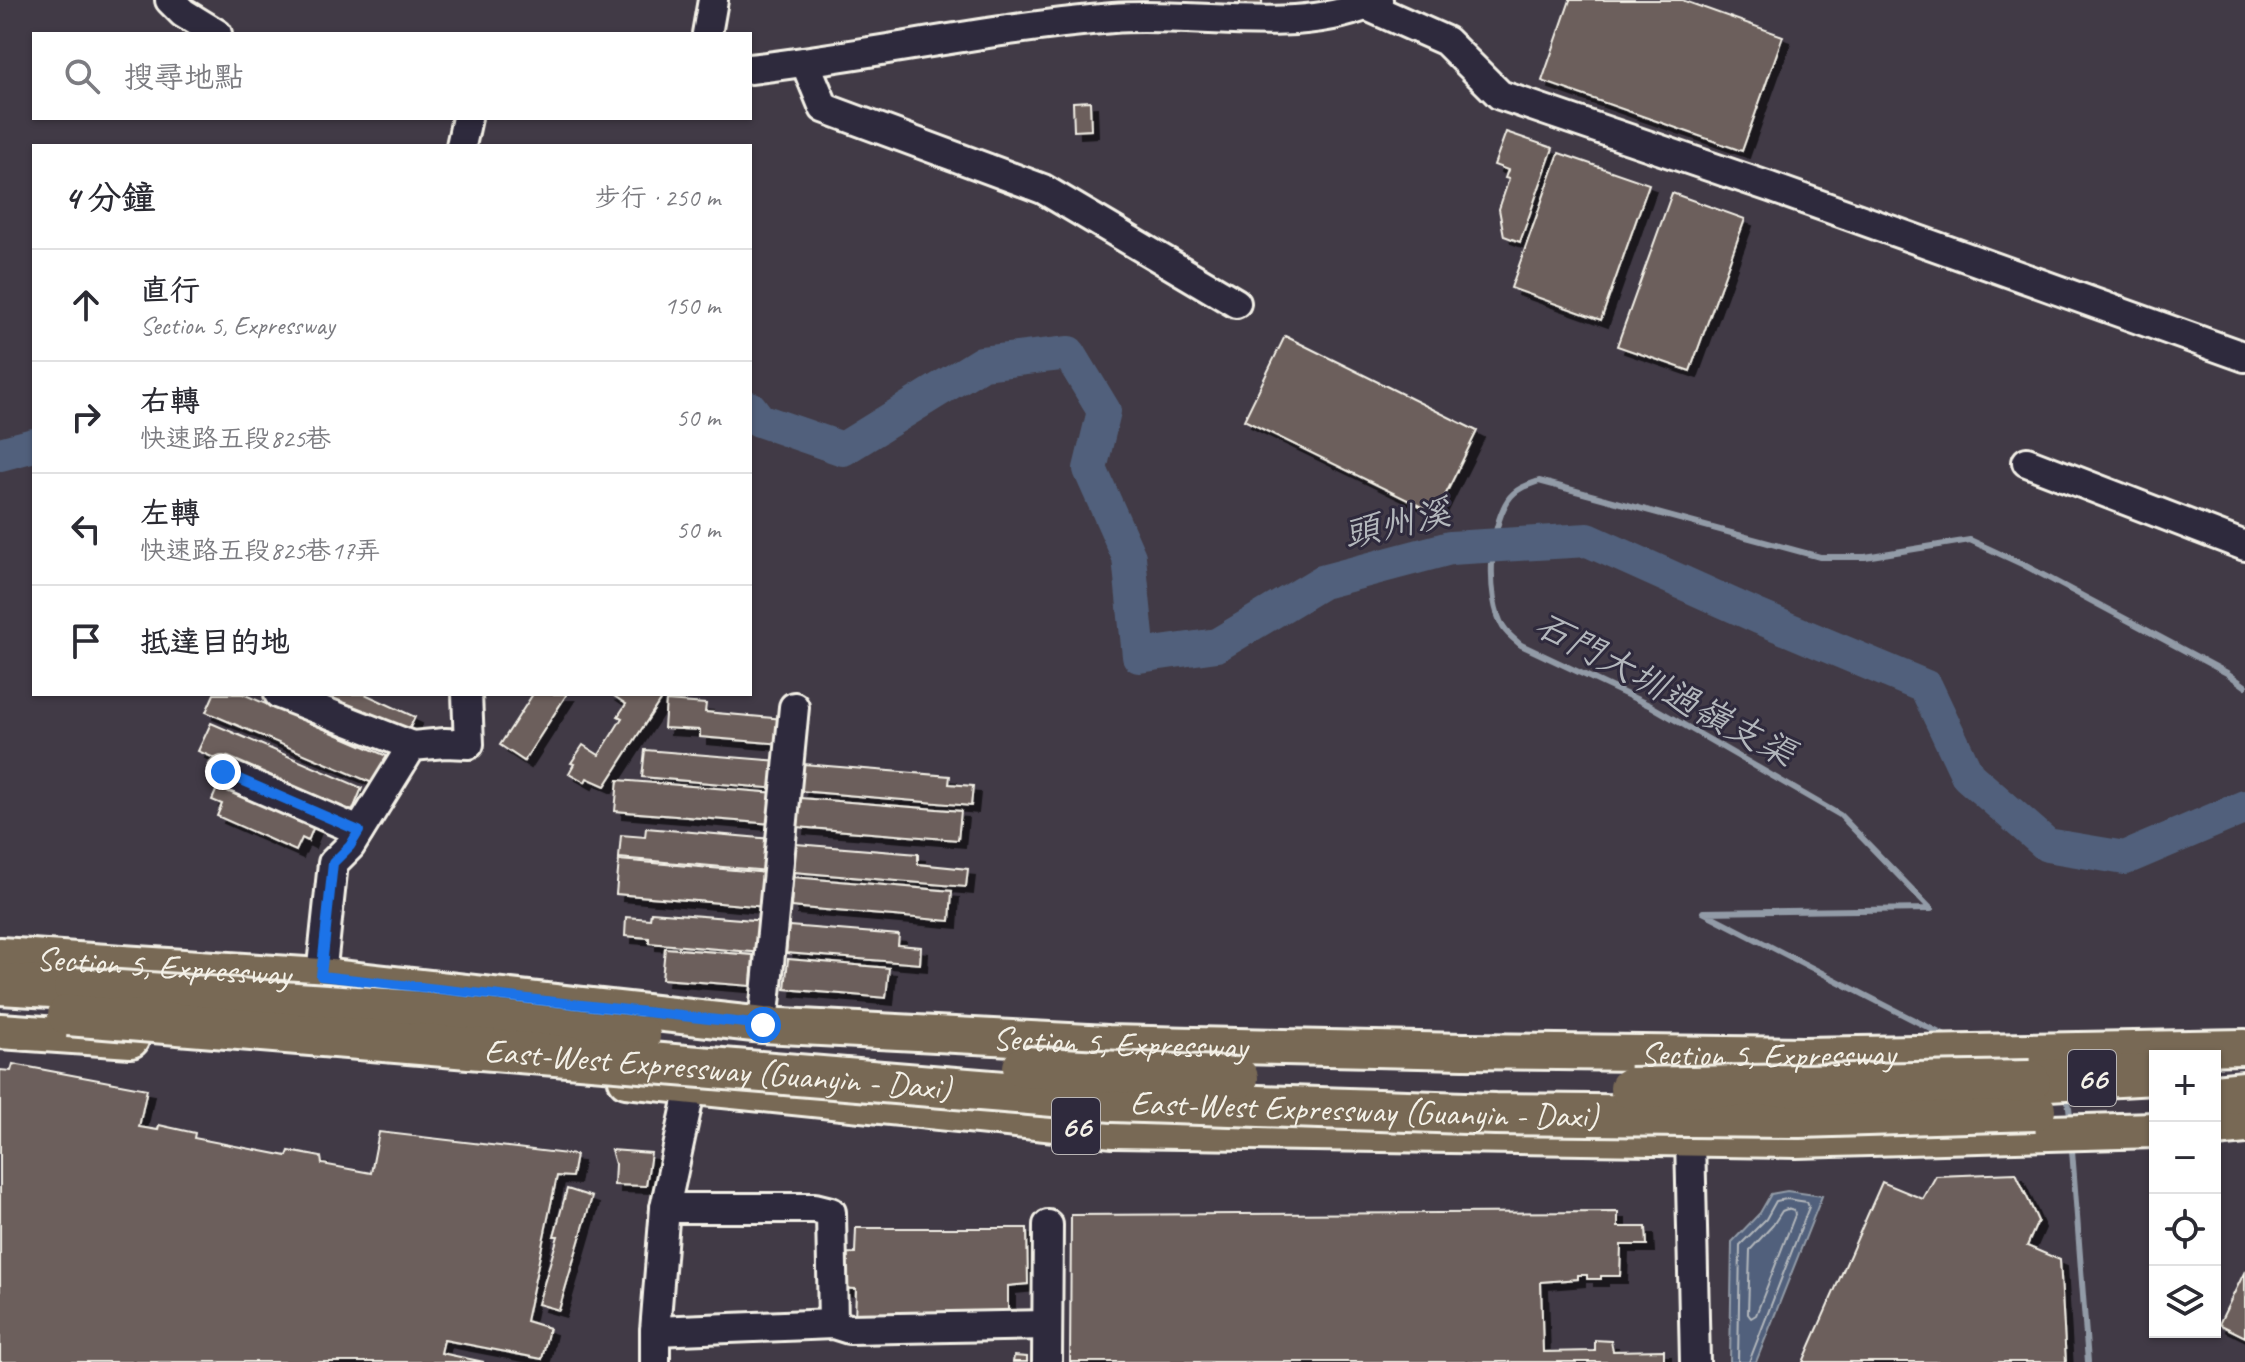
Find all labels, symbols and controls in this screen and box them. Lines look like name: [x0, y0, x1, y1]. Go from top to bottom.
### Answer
search box: [32, 32, 752, 120]
icon: search: [60, 54, 104, 98]
text: 搜尋地點: [124, 58, 244, 96]
text: 4 分鐘: [64, 176, 156, 219]
text: 步行 · 250 m: [595, 181, 720, 214]
text: 直行: [140, 271, 200, 309]
icon: ahead: [64, 283, 108, 327]
text: 150 m: [664, 289, 720, 322]
text: Section 5, Expressway: [140, 309, 335, 342]
text: 右轉: [140, 382, 200, 420]
icon: right: [64, 395, 108, 439]
text: 50 m: [676, 401, 720, 434]
text: 快速路五段825巷: [140, 422, 331, 455]
water label: 頭州溪: [1339, 488, 1457, 558]
text: 左轉: [140, 494, 200, 532]
icon: left: [64, 507, 108, 551]
text: 50 m: [676, 513, 720, 546]
text: 快速路五段825巷17弄: [140, 534, 381, 567]
water label: 石門大圳過嶺支渠: [1527, 601, 1806, 778]
icon: arrive: [64, 619, 108, 663]
text: 抵達目的地: [140, 623, 290, 661]
route end: [205, 754, 241, 790]
street label: Section 5, Expressway: [35, 936, 295, 996]
route start: [745, 1007, 781, 1043]
street label: Section 5, Expressway: [992, 1016, 1250, 1068]
street label: East-West Expressway (Guanyin - Daxi): [483, 1028, 954, 1109]
street label: Section 5, Expressway: [1640, 1032, 1898, 1077]
road number: 66: [2068, 1050, 2116, 1106]
map controls: [2149, 1050, 2221, 1338]
button: +: [2149, 1050, 2221, 1122]
street label: East-West Expressway (Guanyin - Daxi): [1130, 1080, 1600, 1137]
road number: 66: [1052, 1098, 1100, 1154]
button: −: [2149, 1122, 2221, 1194]
button: locate: [2149, 1194, 2221, 1266]
button: layers: [2149, 1266, 2221, 1338]

